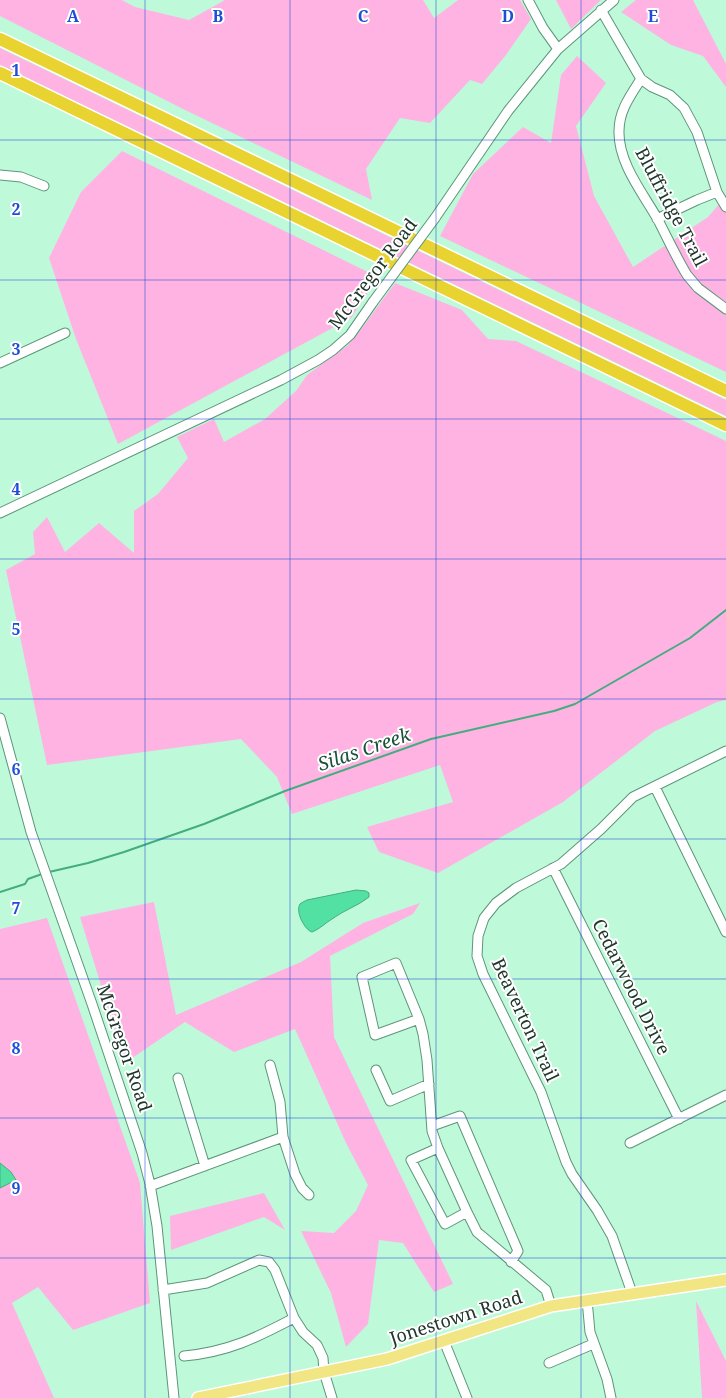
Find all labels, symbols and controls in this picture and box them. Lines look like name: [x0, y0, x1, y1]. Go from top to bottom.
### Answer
text: A: [67, 5, 80, 27]
text: B: [213, 5, 224, 27]
text: C: [358, 5, 369, 27]
text: D: [502, 5, 514, 27]
text: E: [648, 5, 658, 27]
text: 1: [11, 59, 21, 81]
street label: Bluffridge Trail: [630, 143, 714, 271]
text: 2: [11, 198, 21, 220]
street label: McGregor Road: [323, 213, 422, 334]
text: 3: [11, 338, 21, 360]
text: 4: [11, 478, 21, 500]
text: 5: [11, 618, 21, 640]
water label: Silas Creek: [314, 721, 415, 777]
text: 6: [11, 758, 21, 780]
text: 7: [11, 897, 21, 919]
street label: Cedarwood Drive: [587, 914, 677, 1059]
street label: Beaverton Trail: [487, 954, 565, 1086]
street label: McGregor Road: [92, 981, 158, 1115]
text: 8: [11, 1037, 21, 1059]
text: 9: [11, 1177, 21, 1199]
street label: Jonestown Road: [385, 1284, 525, 1350]

